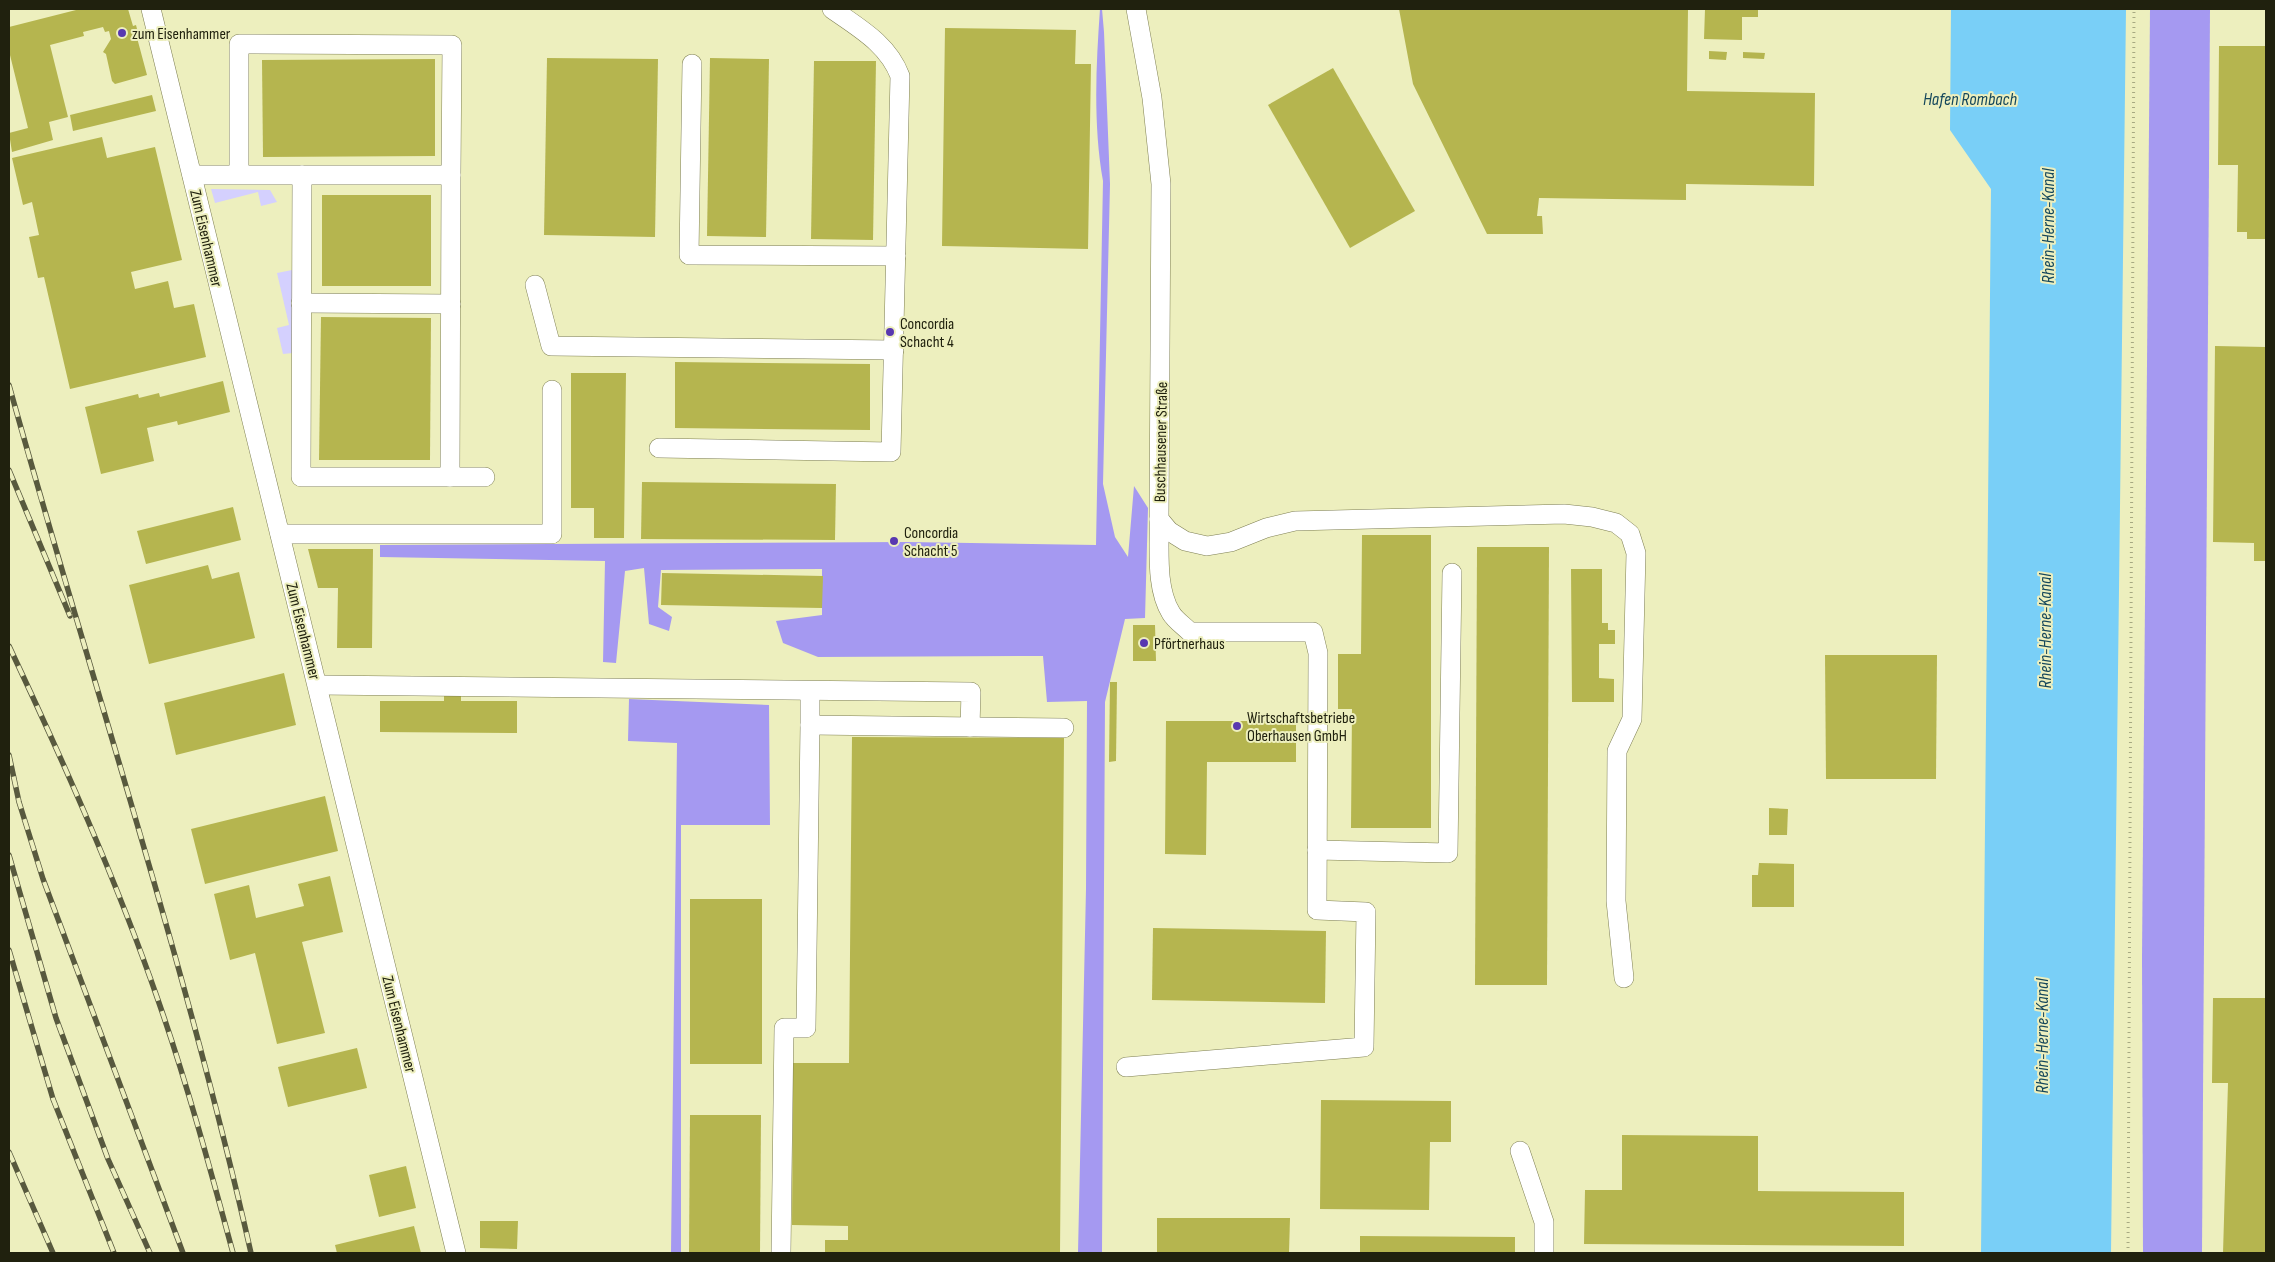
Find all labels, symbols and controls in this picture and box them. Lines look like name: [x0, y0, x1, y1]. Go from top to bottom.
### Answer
place label: zum Eisenhammer: [132, 25, 231, 44]
marker: zum Eisenhammer: [116, 27, 128, 39]
water label: Hafen Rombach: [1923, 89, 2018, 110]
water label: Rhein-Herne-Kanal: [2038, 168, 2059, 284]
street label: Zum Eisenhammer: [185, 188, 226, 289]
place label: Concordia Schacht 4: [900, 315, 954, 352]
marker: Concordia Schacht 4: [884, 326, 896, 338]
street label: Buschhausener Straße: [1151, 382, 1172, 502]
place label: Concordia Schacht 5: [904, 524, 958, 561]
marker: Concordia Schacht 5: [888, 535, 900, 547]
water label: Rhein-Herne-Kanal: [2035, 573, 2056, 689]
street label: Zum Eisenhammer: [281, 581, 324, 682]
place label: Pförtnerhaus: [1154, 635, 1225, 654]
marker: Pförtnerhaus: [1138, 637, 1150, 649]
place label: Wirtschaftsbetriebe Oberhausen GmbH: [1247, 709, 1355, 746]
marker: Wirtschaftsbetriebe Oberhausen GmbH: [1231, 720, 1243, 732]
street label: Zum Eisenhammer: [377, 974, 420, 1075]
water label: Rhein-Herne-Kanal: [2032, 978, 2053, 1094]

